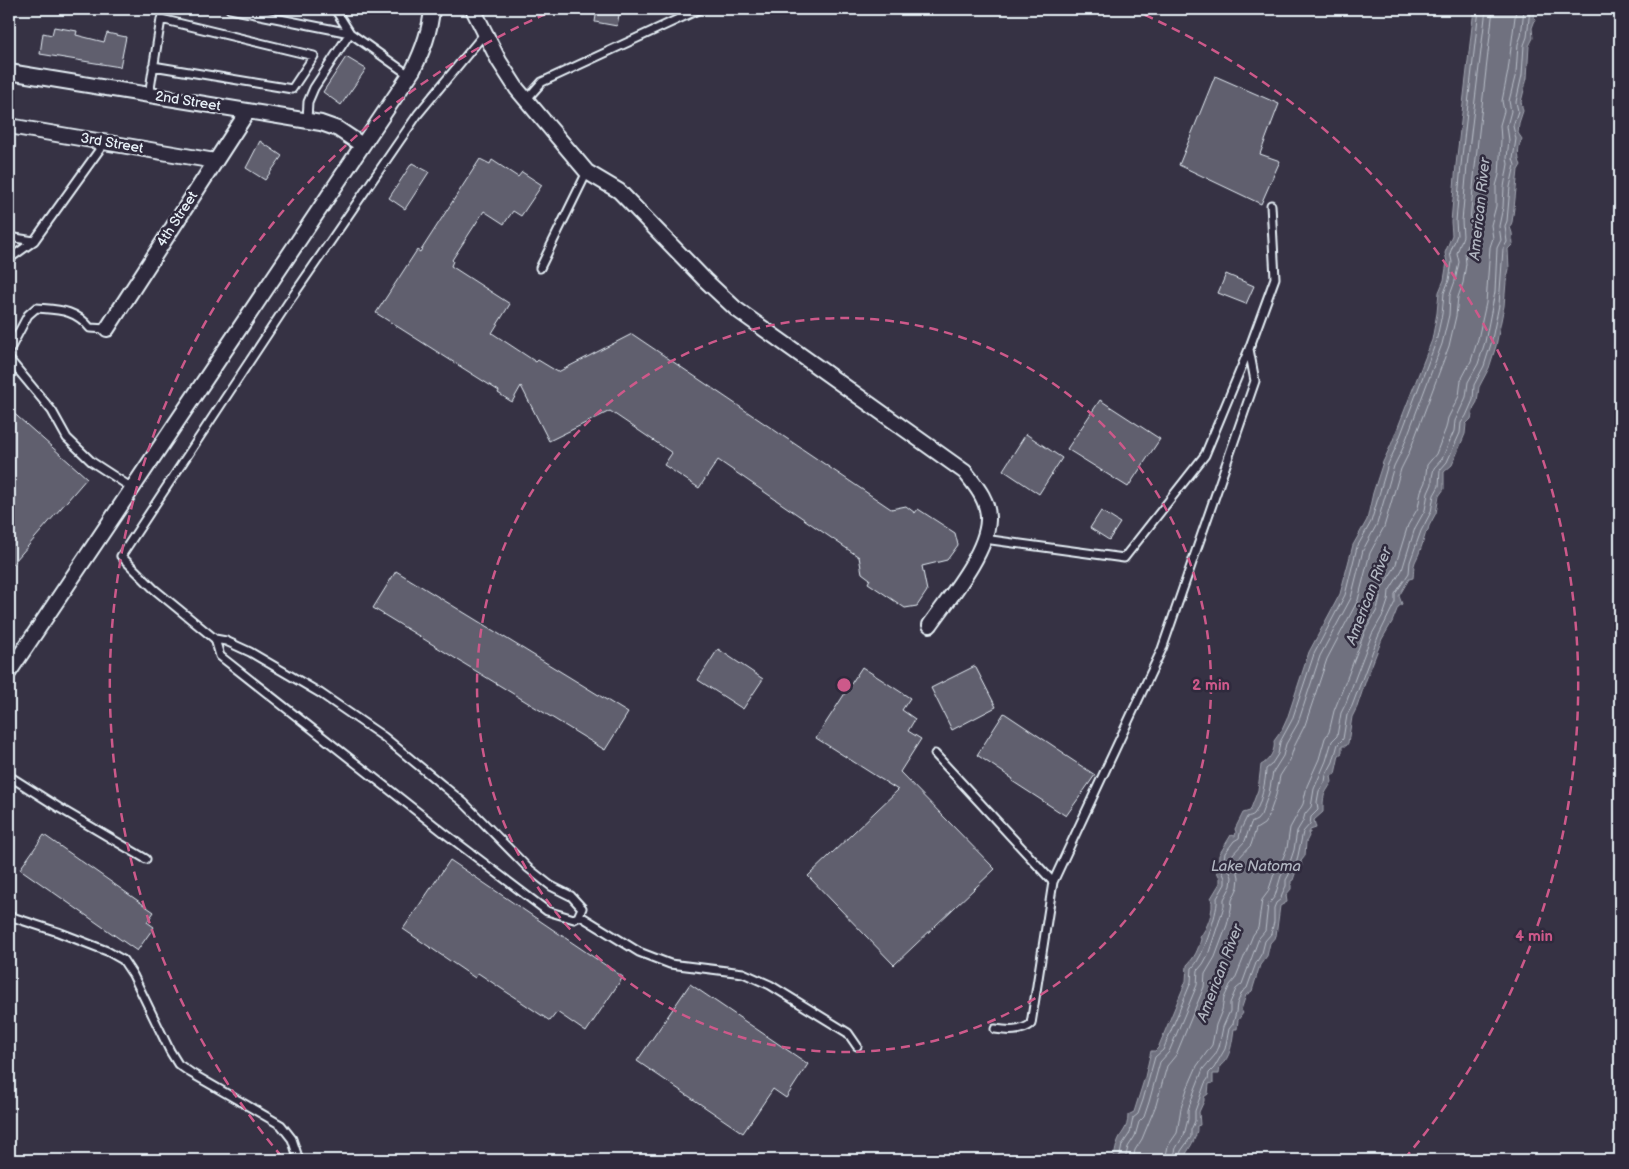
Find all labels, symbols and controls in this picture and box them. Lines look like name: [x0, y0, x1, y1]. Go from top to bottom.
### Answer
street label: 2nd Street: [154, 87, 223, 115]
street label: 3rd Street: [79, 129, 145, 157]
water label: American River: [1465, 155, 1495, 262]
street label: 4th Street: [153, 188, 202, 250]
water label: American River: [1341, 543, 1397, 648]
centre of rings: [835, 676, 853, 694]
text: 2 min: [1192, 676, 1230, 695]
water label: Lake Natoma: [1211, 857, 1301, 876]
water label: American River: [1192, 920, 1248, 1025]
text: 4 min: [1515, 927, 1553, 946]

